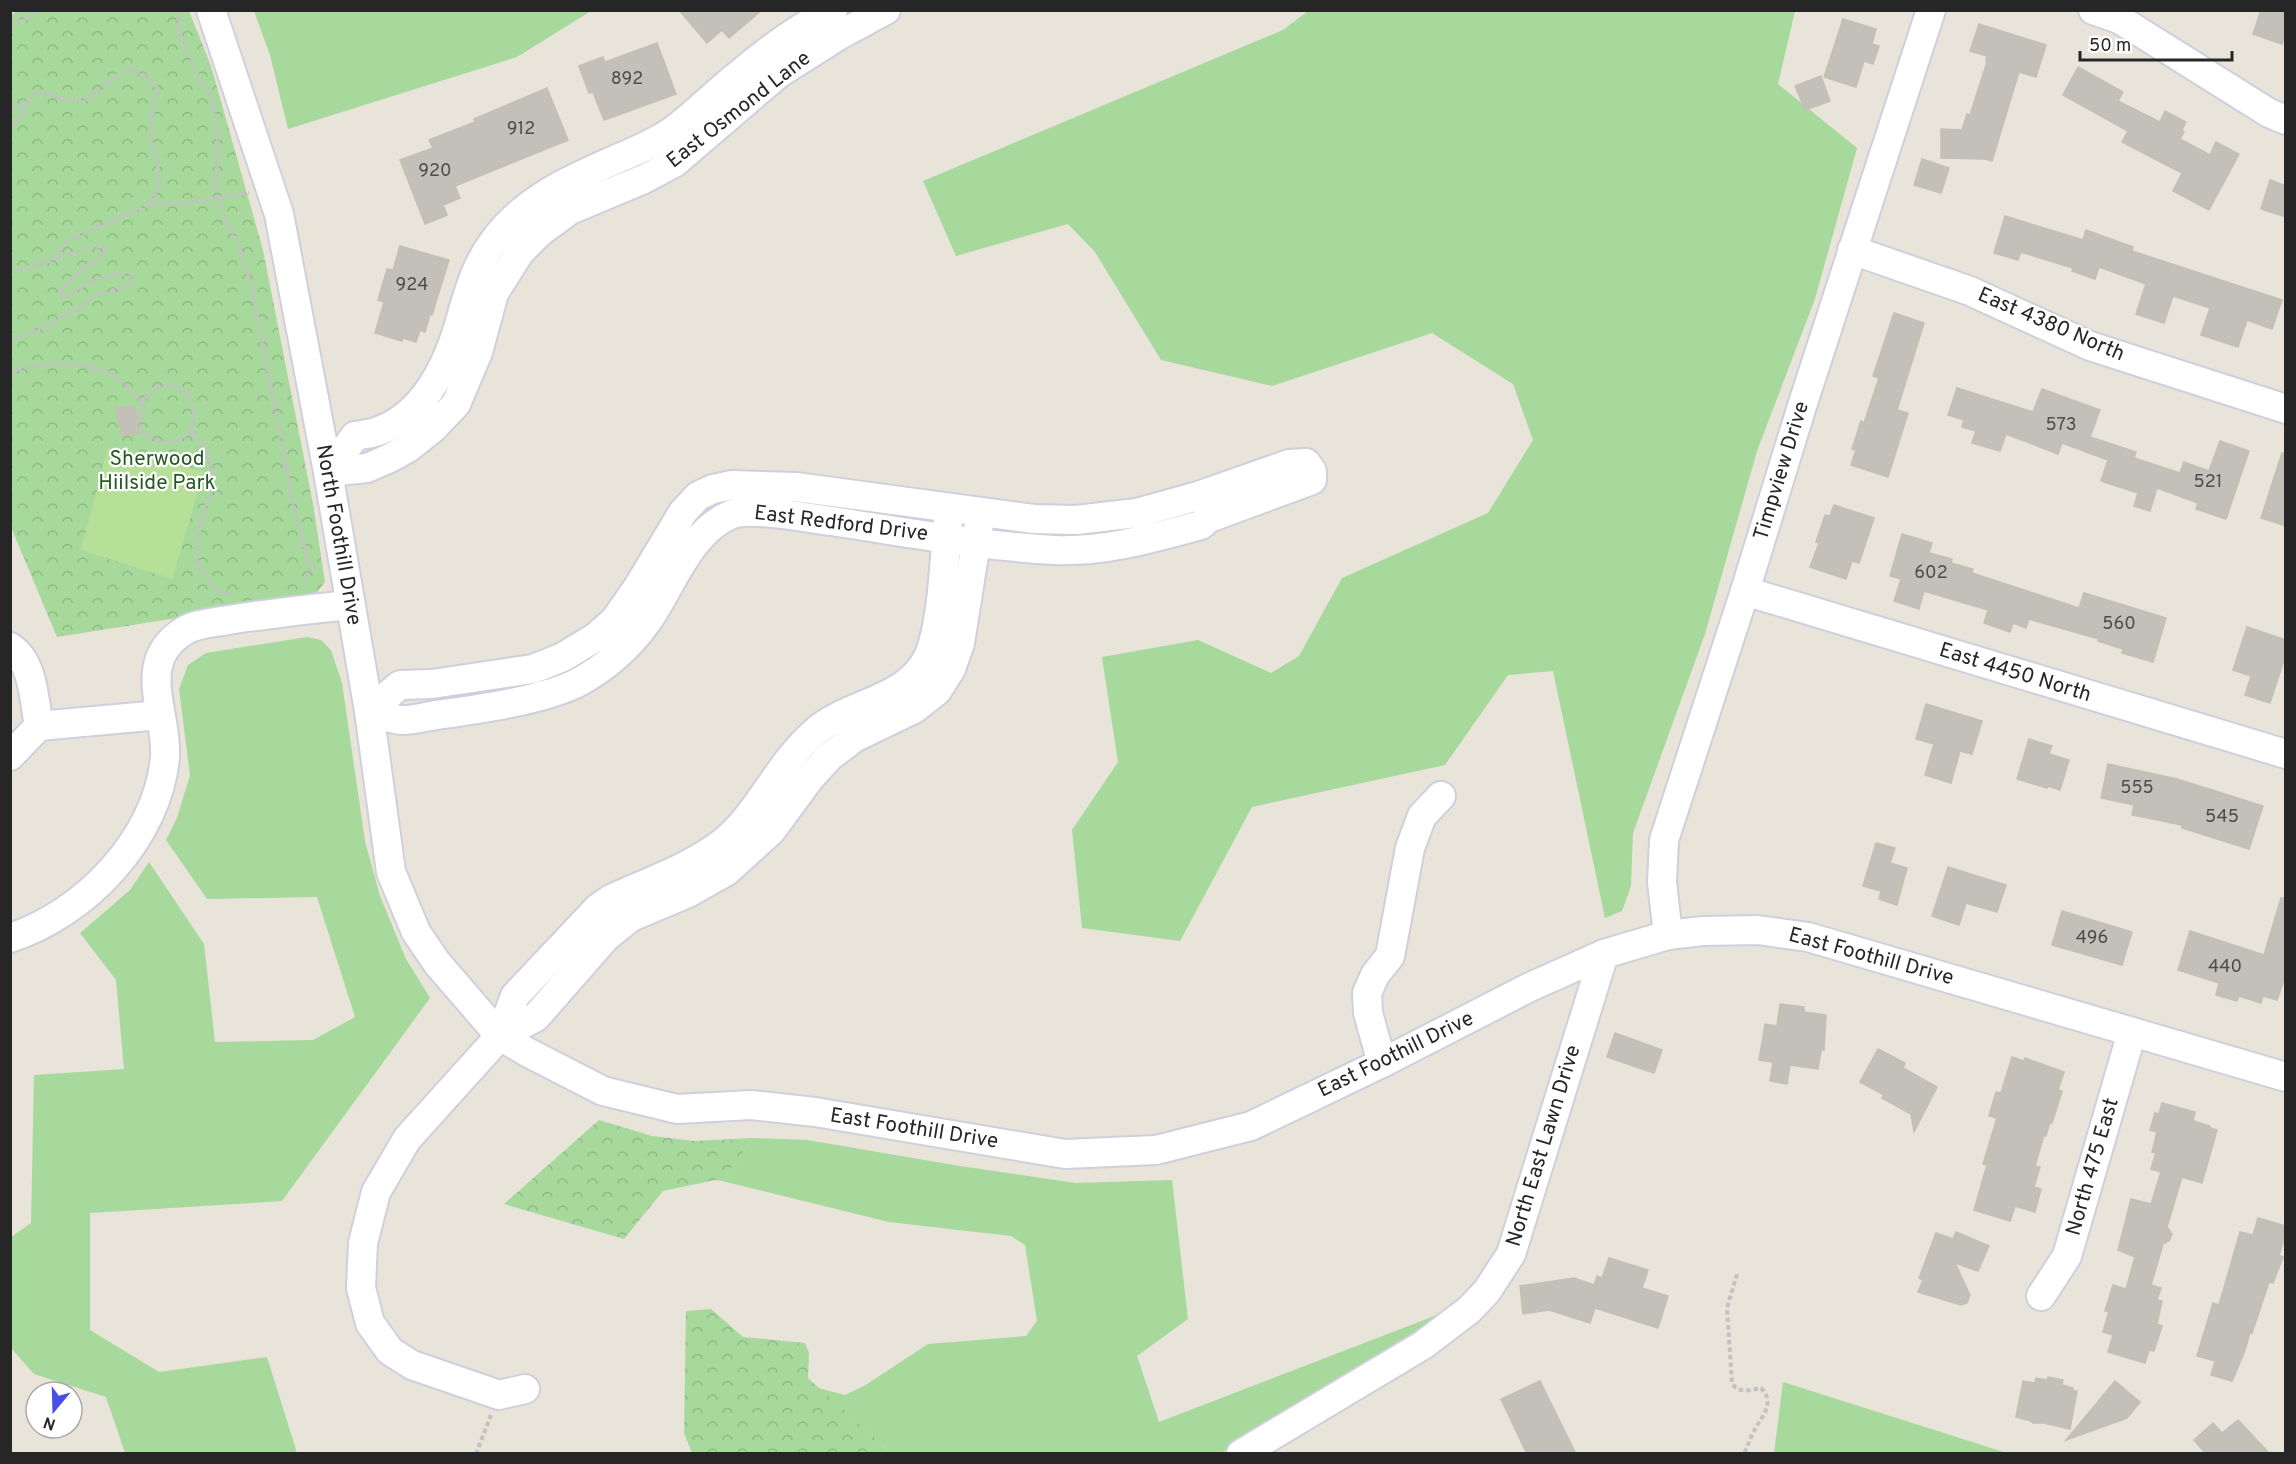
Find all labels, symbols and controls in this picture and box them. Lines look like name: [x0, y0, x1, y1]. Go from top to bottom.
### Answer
scale bar: [2080, 24, 2232, 62]
text: 50 m: [2089, 35, 2131, 58]
street label: East Osmond Lane: [661, 45, 817, 175]
house number: 892: [611, 68, 643, 91]
house number: 912: [507, 118, 535, 141]
house number: 920: [418, 160, 452, 183]
house number: 924: [396, 274, 428, 297]
street label: East 4380 North: [1973, 282, 2129, 368]
street label: Timpview Drive: [1748, 398, 1816, 544]
house number: 573: [2046, 414, 2076, 437]
street label: North Foothill Drive: [309, 442, 367, 628]
park label: Sherwood Hiilside Park: [98, 446, 216, 497]
house number: 521: [2194, 471, 2222, 494]
street label: East Redford Drive: [752, 500, 930, 548]
house number: 602: [1914, 562, 1948, 585]
house number: 560: [2102, 613, 2136, 636]
street label: East 4450 North: [1936, 637, 2094, 709]
house number: 555: [2120, 777, 2154, 800]
house number: 545: [2205, 806, 2239, 829]
street label: East Foothill Drive: [1785, 922, 1957, 992]
house number: 496: [2076, 927, 2108, 950]
house number: 440: [2208, 956, 2242, 979]
street label: East Foothill Drive: [1314, 1006, 1478, 1104]
street label: North East Lawn Drive: [1500, 1042, 1588, 1250]
street label: North 475 East: [2060, 1095, 2126, 1239]
street label: East Foothill Drive: [828, 1102, 1000, 1156]
north arrow: [24, 1380, 84, 1440]
text: N: [41, 1411, 58, 1434]

